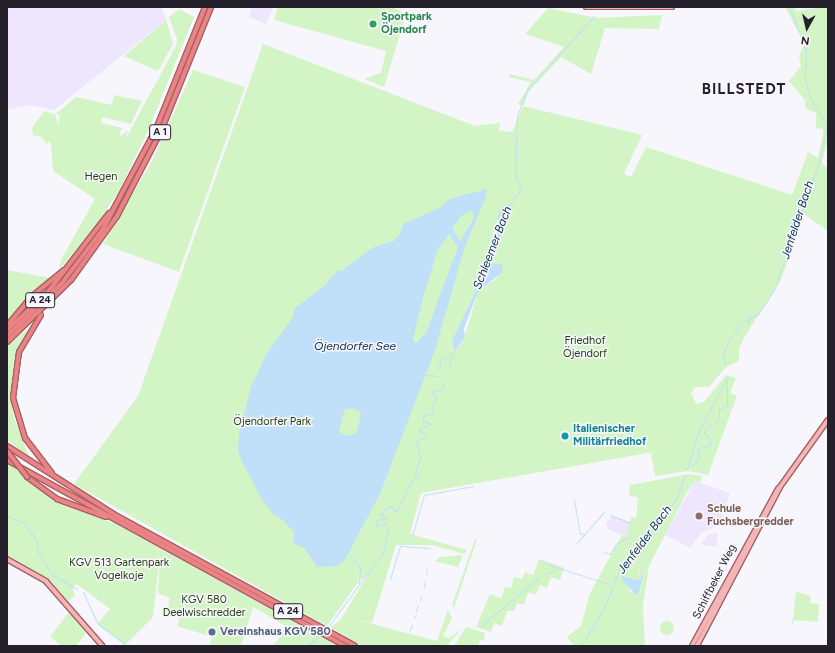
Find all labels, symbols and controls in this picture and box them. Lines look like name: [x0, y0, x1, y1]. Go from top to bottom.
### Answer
north arrow: [787, 8, 827, 48]
place label: Sportpark Öjendorf: [381, 11, 432, 37]
marker: Sportpark Öjendorf: [368, 19, 378, 29]
text: N: [800, 33, 810, 47]
district label: BILLSTEDT: [702, 81, 786, 99]
road number: A 1: [149, 124, 171, 140]
park label: Hegen: [85, 170, 117, 184]
water label: Jenfelder Bach: [779, 179, 817, 261]
water label: Schleemer Bach: [471, 204, 515, 292]
road number: A 24: [25, 292, 55, 308]
park label: Friedhof Öjendorf: [563, 335, 607, 361]
water label: Öjendorfer See: [314, 340, 396, 354]
park label: Öjendorfer Park: [233, 415, 311, 429]
place label: Italienischer Militärfriedhof: [573, 423, 646, 449]
marker: Italienischer Militärfriedhof: [560, 431, 570, 441]
water label: Jenfelder Bach: [615, 503, 675, 577]
place label: Schule Fuchsbergredder: [707, 503, 794, 529]
marker: Schule Fuchsbergredder: [694, 511, 704, 521]
street label: Schiffbeker Weg: [690, 542, 740, 622]
park label: KGV 513 Gartenpark Vogelkoje: [69, 557, 169, 583]
park label: KGV 580 Deelwischredder: [163, 594, 245, 620]
road number: A 24: [273, 603, 303, 619]
place label: Vereinshaus KGV 580: [220, 625, 331, 639]
marker: Vereinshaus KGV 580: [207, 627, 217, 637]

